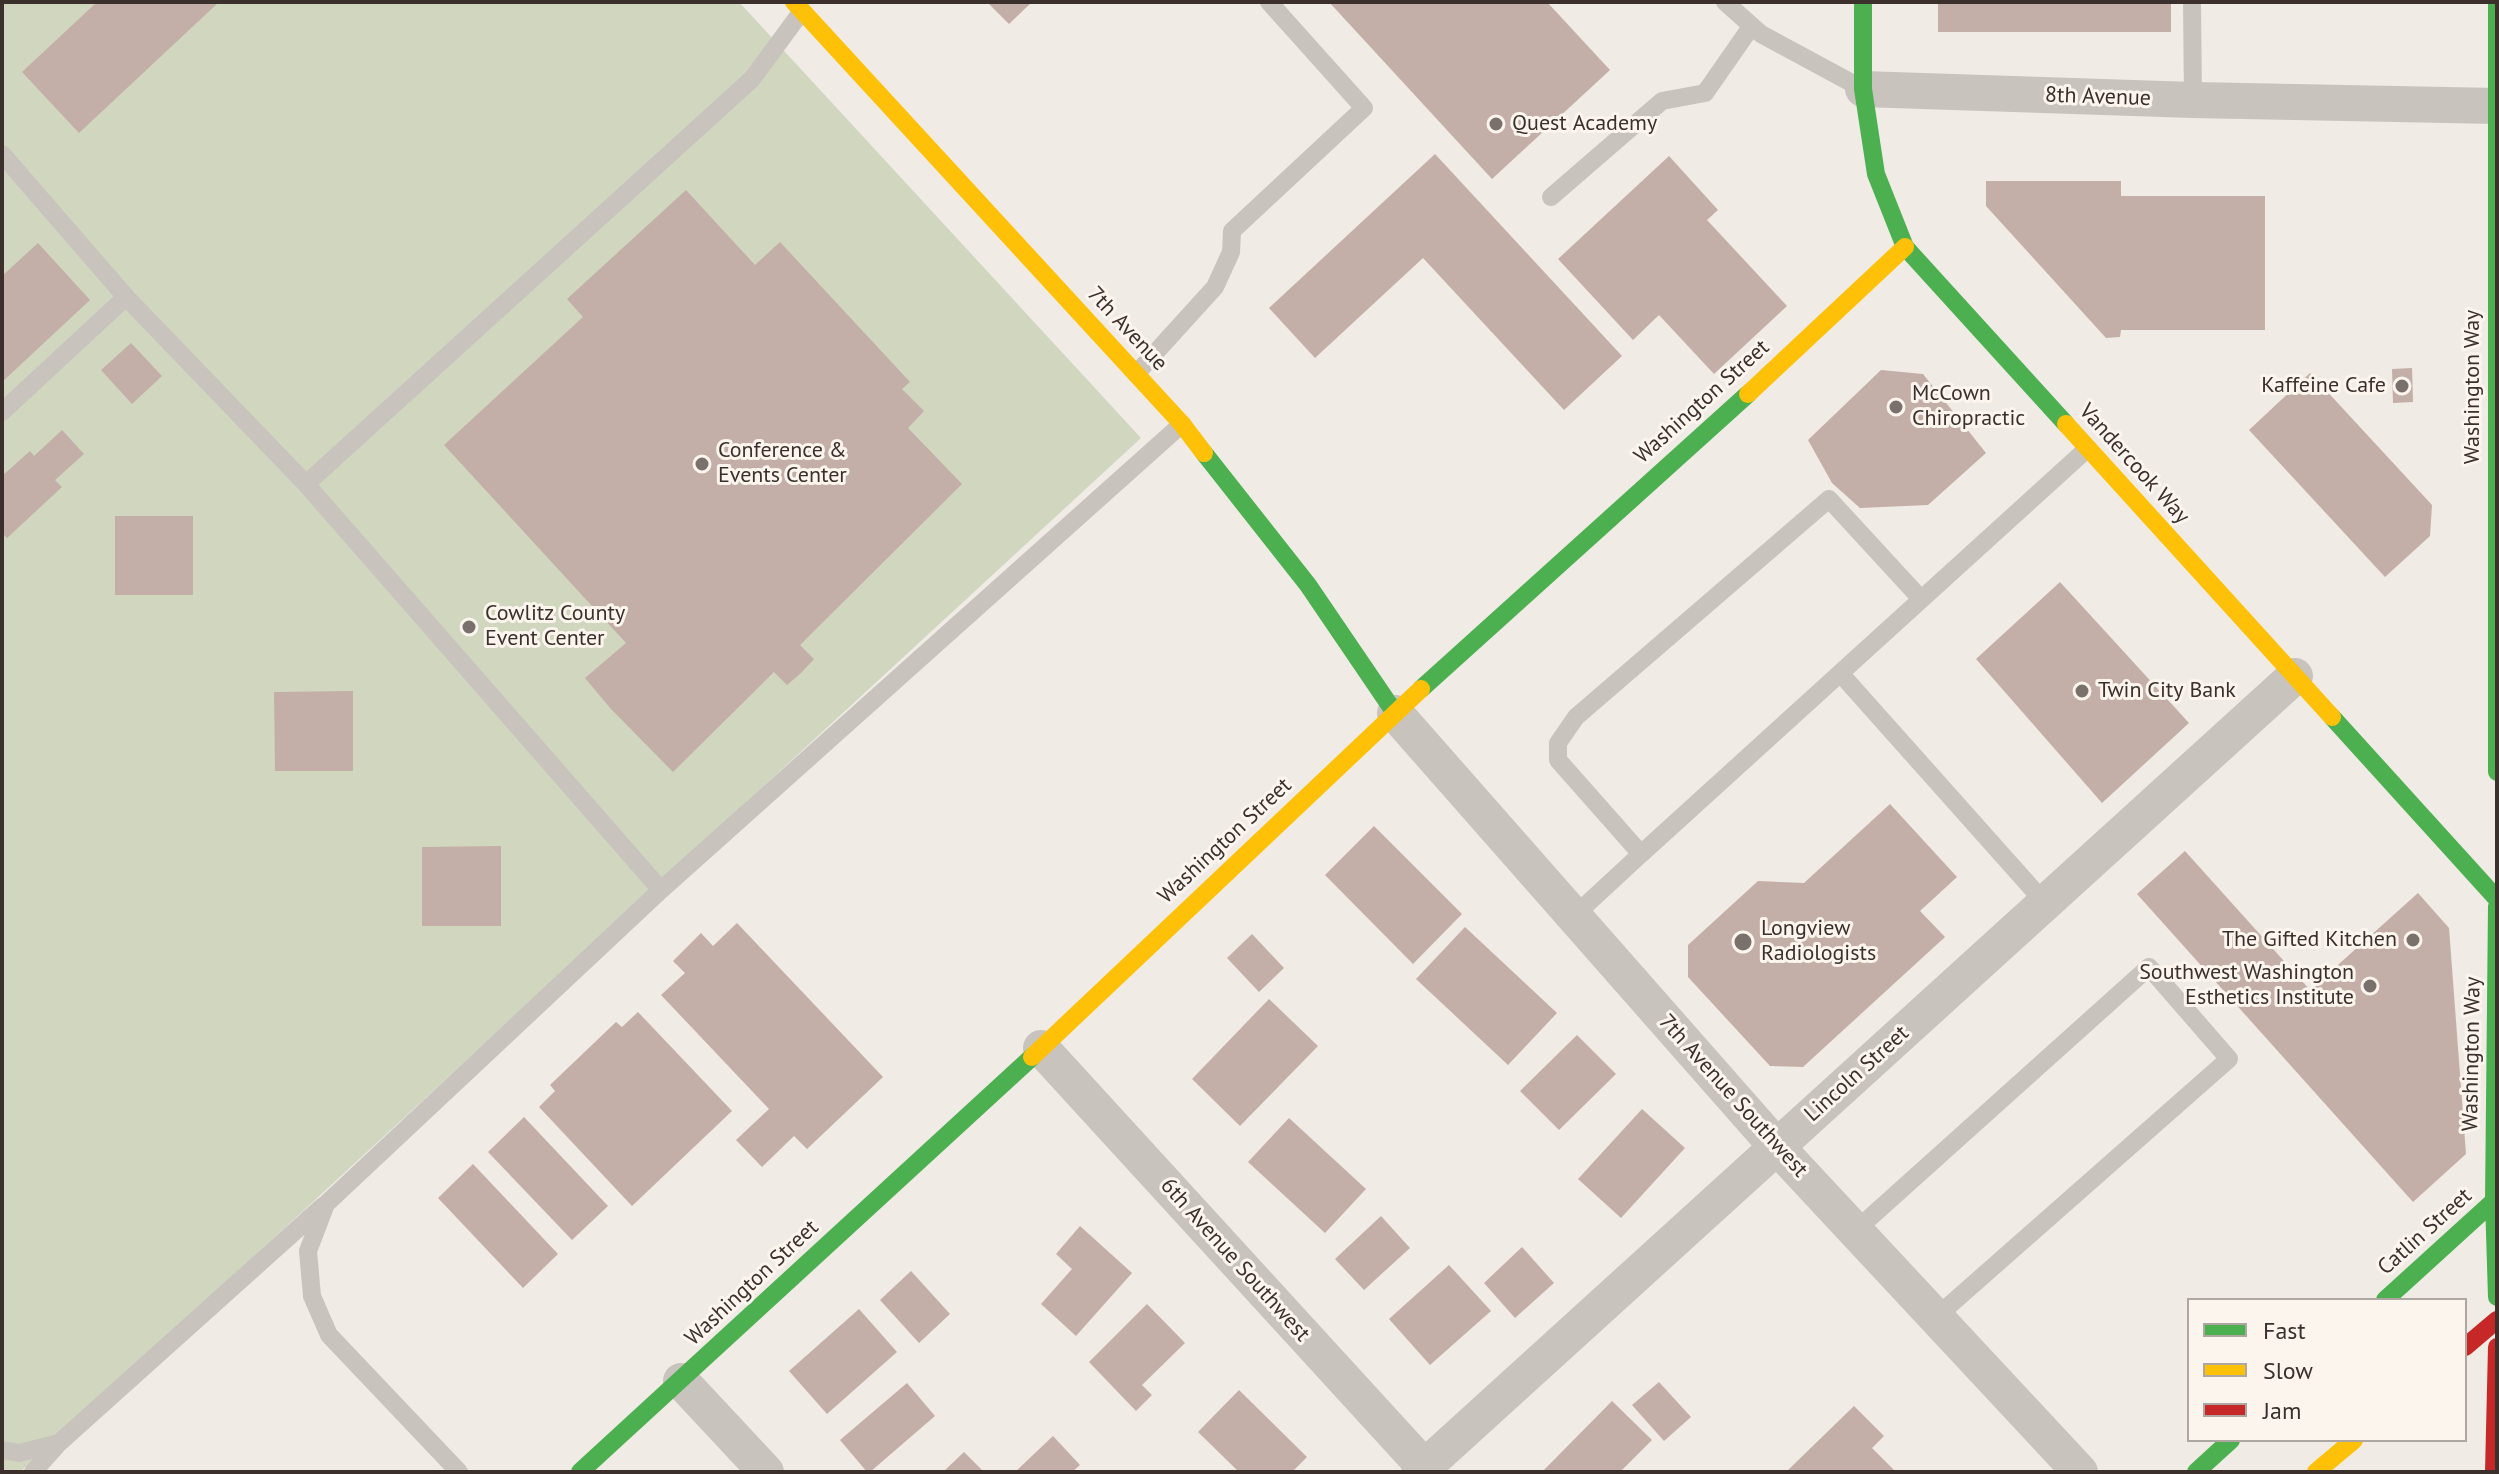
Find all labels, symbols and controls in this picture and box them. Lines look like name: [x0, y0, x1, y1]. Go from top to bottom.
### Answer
street label: 8th Avenue: [2045, 82, 2151, 112]
place label: Quest Academy: [1512, 111, 1657, 137]
marker: Quest Academy: [1487, 115, 1505, 133]
street label: 7th Avenue: [1081, 281, 1173, 377]
street label: Washington Way: [2460, 310, 2486, 464]
street label: Washington Street: [1629, 335, 1775, 469]
place label: Kaffeine Cafe: [2261, 373, 2386, 399]
marker: Kaffeine Cafe: [2393, 377, 2411, 395]
place label: McCown Chiropractic: [1912, 381, 2025, 432]
marker: McCown Chiropractic: [1887, 398, 1905, 416]
street label: Vandercook Way: [2073, 398, 2195, 530]
place label: Conference & Events Center: [718, 438, 847, 490]
marker: Conference & Events Center: [693, 455, 711, 473]
place label: Cowlitz County Event Center: [485, 601, 625, 652]
marker: Cowlitz County Event Center: [460, 618, 478, 636]
place label: Twin City Bank: [2098, 678, 2236, 704]
marker: Twin City Bank: [2073, 682, 2091, 700]
street label: Washington Street: [1153, 773, 1297, 909]
place label: Longview Radiologists: [1761, 916, 1876, 968]
place label: The Gifted Kitchen: [2222, 927, 2397, 953]
marker: Longview Radiologists: [1732, 931, 1754, 953]
marker: The Gifted Kitchen: [2404, 931, 2422, 949]
place label: Southwest Washington Esthetics Institute: [2139, 960, 2354, 1012]
street label: Washington Way: [2457, 976, 2487, 1132]
marker: Southwest Washington Esthetics Institute: [2361, 977, 2379, 995]
street label: 7th Avenue Southwest: [1653, 1009, 1813, 1183]
street label: Lincoln Street: [1799, 1020, 1915, 1128]
street label: 6th Avenue Southwest: [1155, 1173, 1315, 1347]
street label: Catlin Street: [2373, 1183, 2477, 1281]
street label: Washington Street: [680, 1215, 824, 1351]
legend: [2187, 1298, 2467, 1442]
text: Fast: [2263, 1315, 2306, 1346]
text: Slow: [2263, 1355, 2313, 1386]
text: Jam: [2263, 1395, 2301, 1426]

